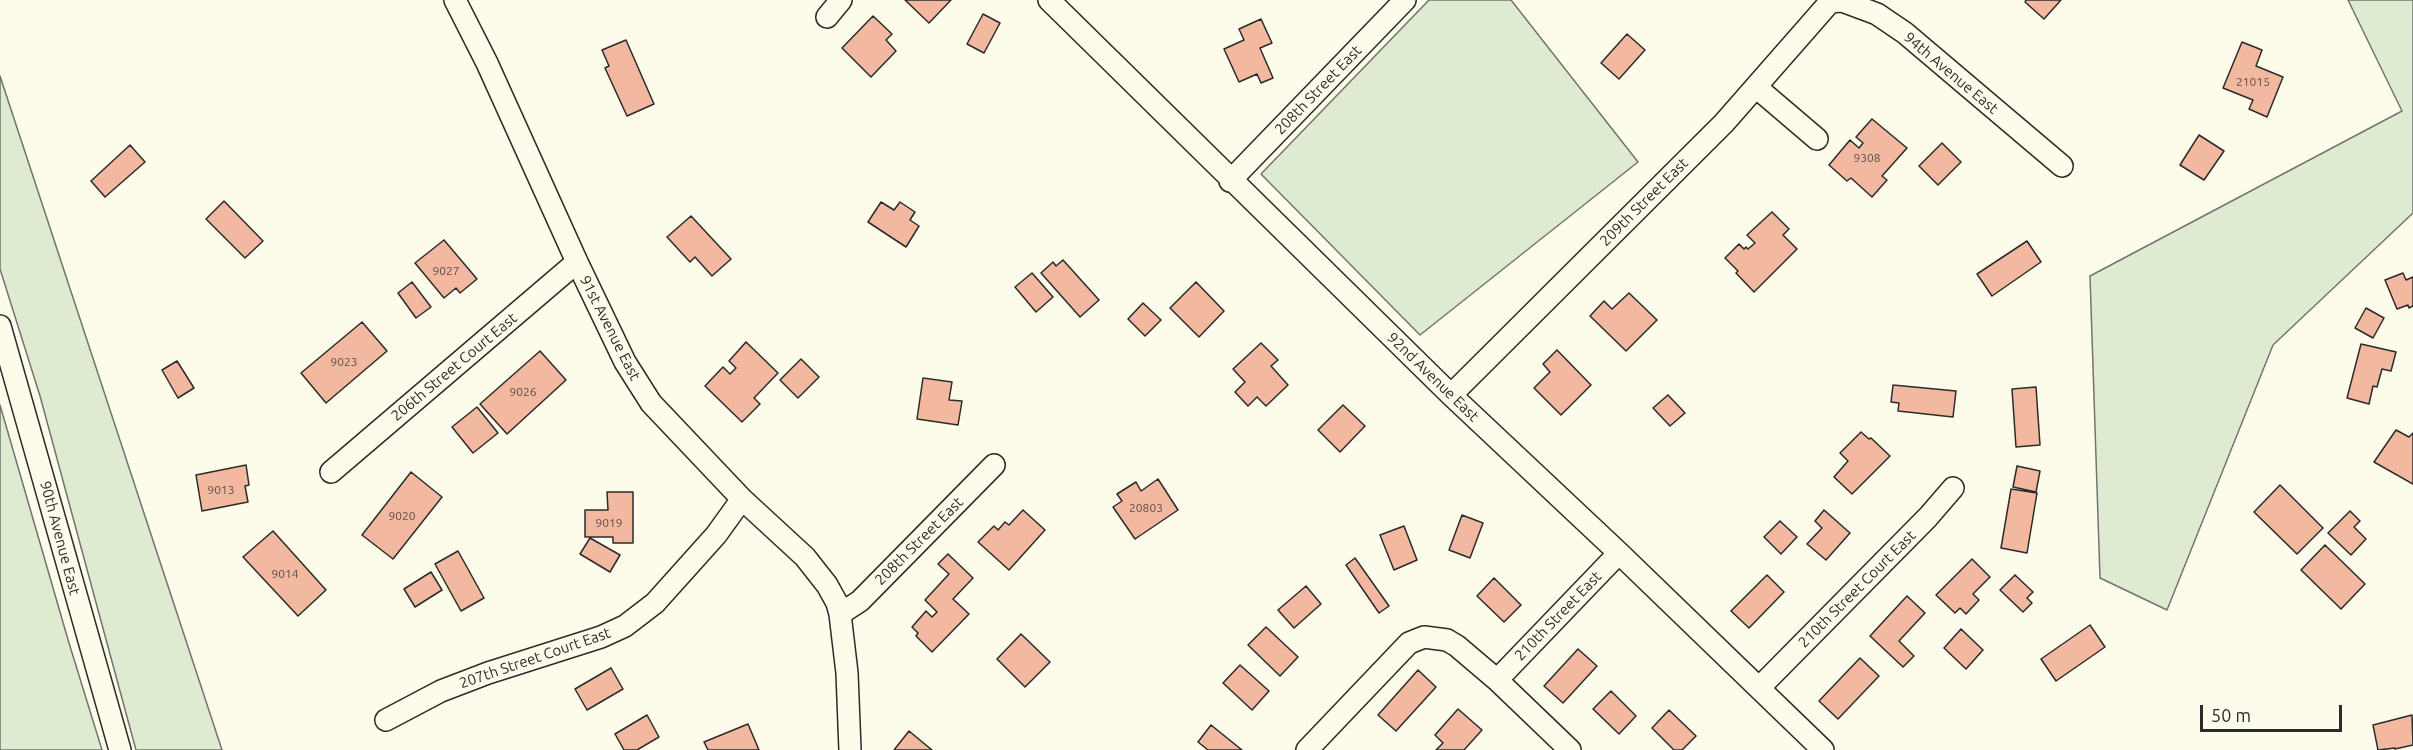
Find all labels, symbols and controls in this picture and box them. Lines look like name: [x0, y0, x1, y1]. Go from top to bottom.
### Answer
street label: 94th Avenue East: [1900, 28, 2002, 118]
street label: 208th Street East: [1271, 42, 1365, 138]
house number: 21015: [2236, 75, 2270, 89]
house number: 9308: [1853, 151, 1881, 165]
street label: 209th Street East: [1596, 154, 1692, 250]
house number: 9027: [432, 264, 460, 278]
street label: 91st Avenue East: [576, 273, 644, 383]
street label: 206th Street Court East: [387, 309, 521, 425]
street label: 92nd Avenue East: [1384, 329, 1482, 425]
house number: 9023: [330, 355, 358, 369]
house number: 9026: [509, 385, 537, 399]
street label: 90th Avenue East: [36, 479, 84, 597]
house number: 9013: [207, 483, 235, 497]
street label: 208th Street East: [871, 493, 967, 589]
house number: 20803: [1129, 501, 1163, 515]
house number: 9020: [388, 509, 416, 523]
house number: 9019: [595, 516, 623, 530]
street label: 210th Street Court East: [1795, 527, 1919, 651]
house number: 9014: [271, 567, 299, 581]
street label: 210th Street East: [1511, 568, 1605, 664]
street label: 207th Street Court East: [457, 624, 613, 692]
scale bar: [2203, 693, 2346, 731]
text: 50 m: [2211, 705, 2251, 725]

